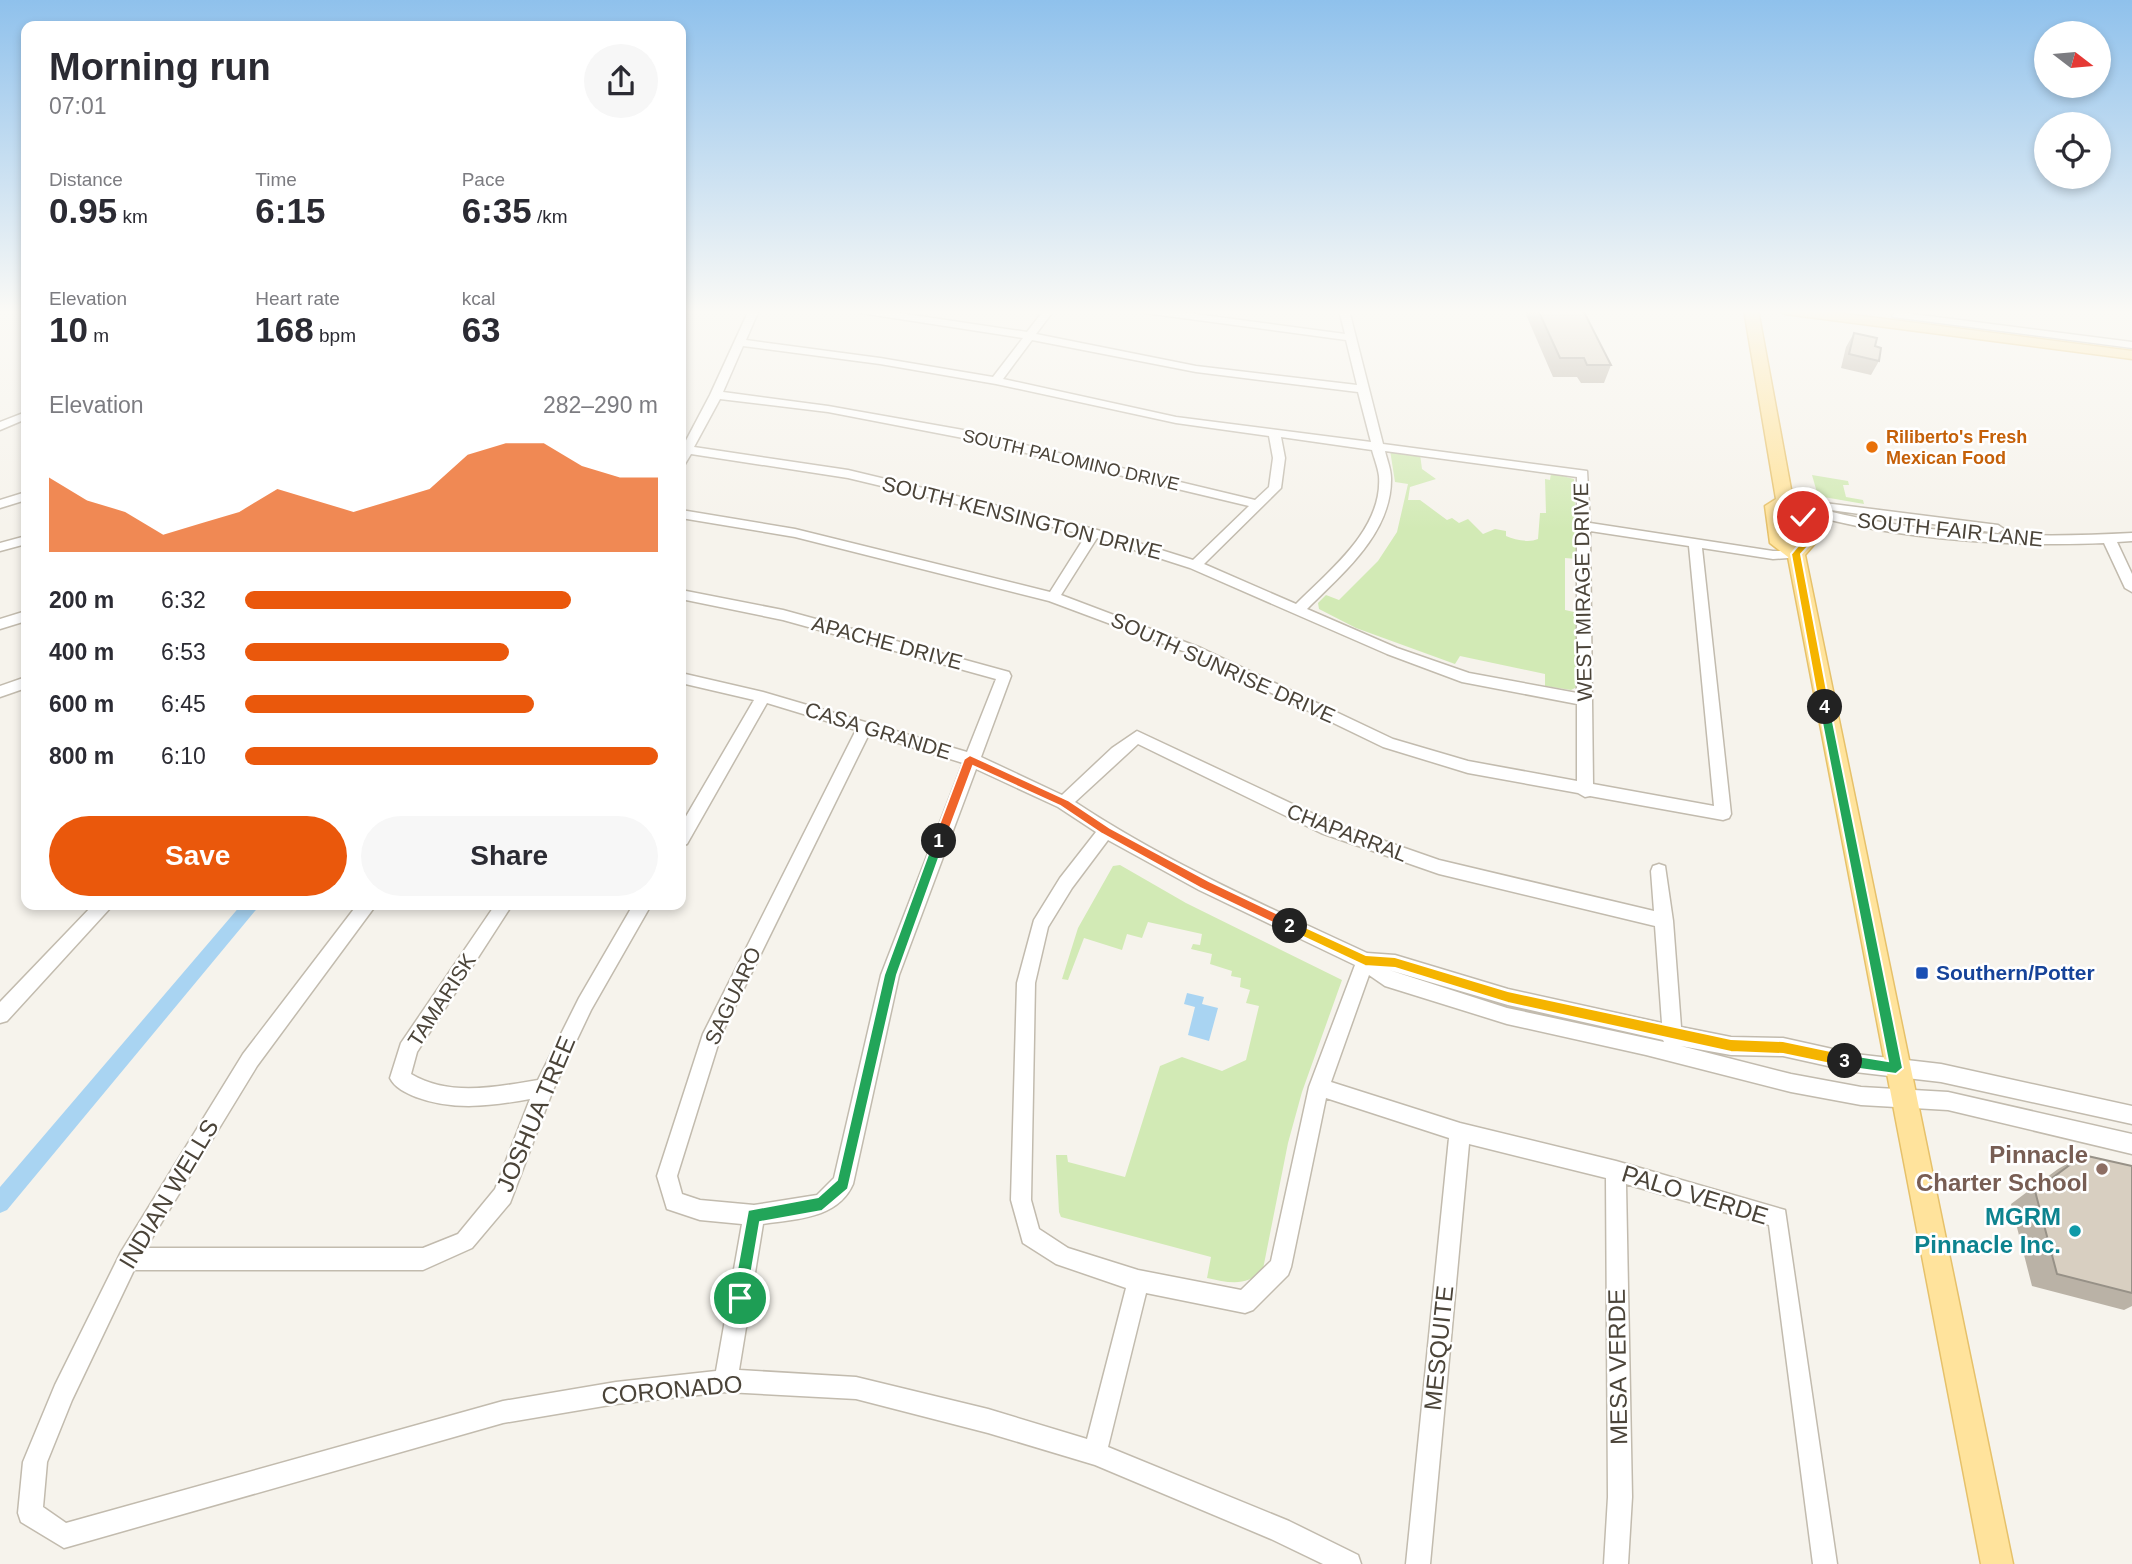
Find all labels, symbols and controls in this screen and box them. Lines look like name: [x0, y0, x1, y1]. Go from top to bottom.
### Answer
north arrow: [2034, 21, 2110, 98]
map controls: [2034, 21, 2111, 189]
button: share: [584, 44, 658, 118]
text: Morning run: [49, 46, 271, 88]
text: 07:01: [49, 93, 107, 119]
button: locate: [2034, 112, 2111, 189]
text: Distance: [49, 169, 123, 190]
text: Time: [255, 169, 297, 190]
text: Pace: [462, 169, 505, 190]
text: 0.95: [49, 191, 117, 230]
text: 6:15: [255, 191, 325, 230]
text: 6:35: [462, 191, 532, 230]
text: km: [117, 206, 148, 227]
text: /km: [532, 206, 568, 227]
text: Elevation: [49, 288, 127, 309]
text: Heart rate: [255, 288, 340, 309]
text: kcal: [462, 288, 495, 309]
text: 10: [49, 310, 88, 349]
text: 168: [255, 310, 314, 349]
text: 63: [462, 310, 501, 349]
text: m: [88, 325, 109, 346]
text: bpm: [314, 325, 356, 346]
text: Elevation: [49, 392, 144, 418]
text: 282–290 m: [543, 392, 658, 418]
street label: SOUTH PALOMINO DRIVE: [961, 425, 1181, 495]
place label: Riliberto's Fresh Mexican Food: [1886, 427, 2027, 468]
marker: Riliberto's Fresh Mexican Food: [1864, 439, 1880, 455]
street label: SOUTH KENSINGTON DRIVE: [880, 472, 1165, 563]
street label: WEST MIRAGE DRIVE: [1569, 482, 1596, 702]
pin: [1773, 487, 1833, 547]
icon: check: [1784, 498, 1822, 536]
street label: SOUTH FAIR LANE: [1856, 508, 2044, 551]
text: 200 m: [49, 587, 114, 613]
text: 6:32: [161, 587, 206, 613]
street label: SOUTH SUNRISE DRIVE: [1108, 608, 1339, 727]
street label: APACHE DRIVE: [809, 611, 965, 674]
text: 400 m: [49, 639, 114, 665]
text: 6:53: [161, 639, 206, 665]
pin: 4: [1808, 690, 1842, 724]
text: 600 m: [49, 691, 114, 717]
text: 6:45: [161, 691, 206, 717]
text: 4: [1819, 696, 1830, 717]
street label: CASA GRANDE: [802, 697, 954, 764]
text: 800 m: [49, 743, 114, 769]
text: 6:10: [161, 743, 206, 769]
street label: CHAPARRAL: [1284, 799, 1410, 866]
button: Save: [49, 816, 347, 896]
button: Share: [361, 816, 658, 896]
pin: 1: [922, 824, 956, 858]
text: 1: [933, 830, 944, 851]
pin: 2: [1272, 908, 1308, 944]
text: 2: [1284, 915, 1295, 936]
street label: SAGUARO: [700, 943, 765, 1048]
street label: TAMARISK: [403, 949, 480, 1050]
place label: Southern/Potter: [1936, 961, 2095, 984]
marker: Southern/Potter: [1914, 965, 1930, 981]
street label: JOSHUA TREE: [491, 1032, 580, 1196]
pin: 3: [1828, 1044, 1862, 1078]
text: 3: [1839, 1050, 1850, 1071]
street label: INDIAN WELLS: [113, 1114, 224, 1273]
place label: Pinnacle Charter School: [1916, 1141, 2088, 1196]
street label: PALO VERDE: [1619, 1159, 1772, 1230]
marker: Pinnacle Charter School: [2094, 1161, 2110, 1177]
place label: MGRM Pinnacle Inc.: [1914, 1203, 2061, 1258]
marker: MGRM Pinnacle Inc.: [2067, 1223, 2083, 1239]
pin: [710, 1268, 770, 1328]
icon: arrive: [721, 1279, 759, 1317]
street label: MESQUITE: [1419, 1284, 1458, 1412]
street label: MESA VERDE: [1603, 1289, 1632, 1445]
street label: CORONADO: [600, 1370, 744, 1409]

